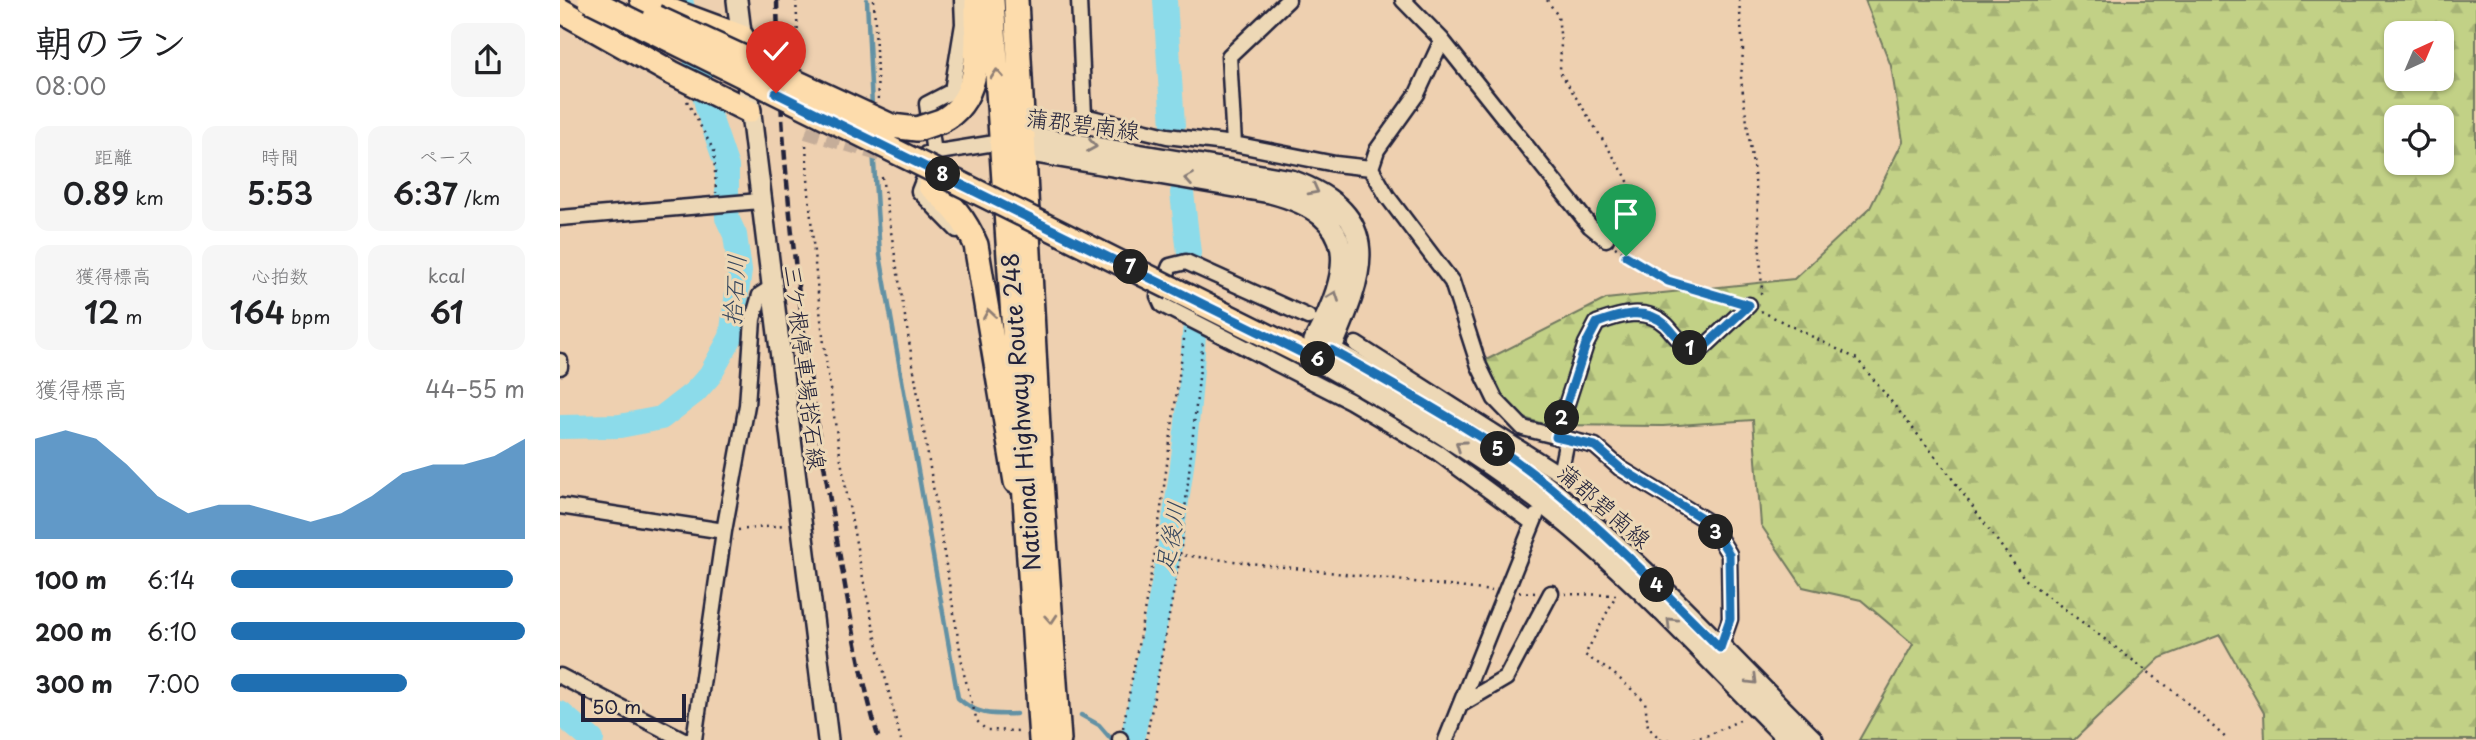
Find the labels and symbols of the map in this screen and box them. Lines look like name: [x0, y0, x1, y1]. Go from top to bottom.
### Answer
pin: [746, 21, 806, 93]
north arrow: [2384, 21, 2454, 91]
one-way arrow: [989, 68, 1004, 79]
street label: 蒲郡碧南線: [1024, 99, 1142, 147]
one-way arrow: [1086, 138, 1098, 153]
pin: 8: [926, 156, 960, 192]
one-way arrow: [1183, 172, 1195, 187]
one-way arrow: [1307, 182, 1319, 195]
pin: [1596, 184, 1656, 256]
pin: 7: [1114, 250, 1148, 284]
street label: National Highway Route 248: [991, 252, 1049, 572]
water label: 拾石川: [713, 253, 753, 327]
street label: 三ケ根停車場拾石線: [776, 262, 836, 472]
one-way arrow: [1326, 291, 1340, 303]
one-way arrow: [982, 308, 997, 320]
pin: 1: [1672, 330, 1708, 366]
pin: 6: [1300, 342, 1336, 376]
pin: 2: [1544, 400, 1580, 436]
pin: 5: [1480, 432, 1516, 466]
one-way arrow: [1455, 441, 1468, 453]
street label: 蒲郡碧南線: [1550, 454, 1660, 556]
water label: 足後川: [1145, 498, 1193, 576]
pin: 3: [1698, 514, 1734, 550]
pin: 4: [1640, 568, 1674, 602]
one-way arrow: [1043, 614, 1058, 625]
one-way arrow: [1666, 618, 1679, 631]
one-way arrow: [1745, 672, 1758, 685]
scale bar: [581, 691, 686, 723]

